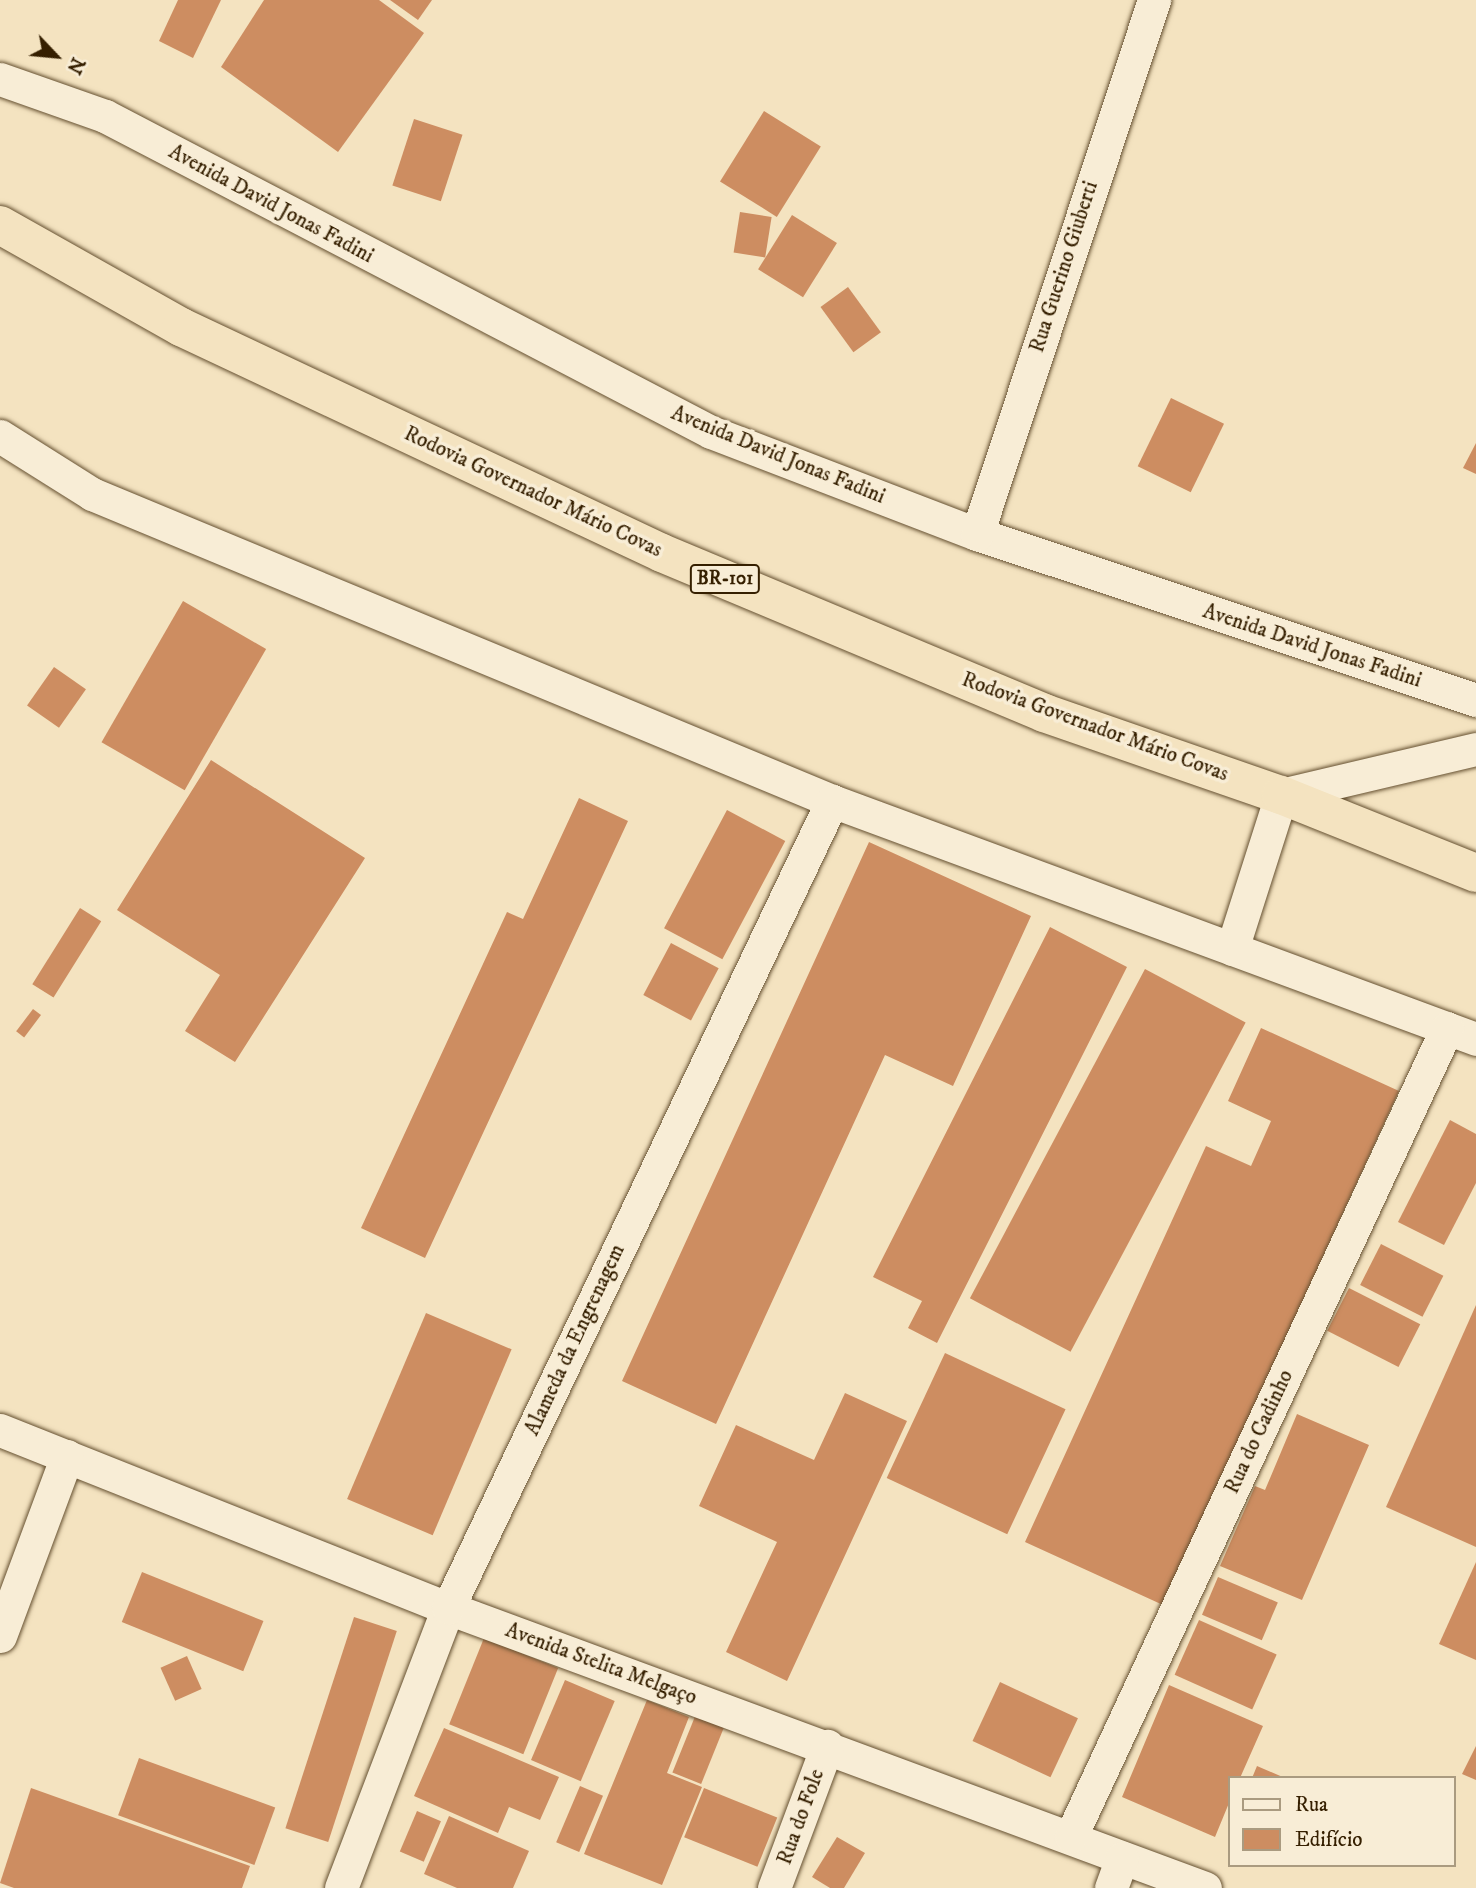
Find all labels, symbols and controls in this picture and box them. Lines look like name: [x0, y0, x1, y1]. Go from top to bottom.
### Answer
north arrow: [21, 21, 91, 91]
text: N: [62, 53, 89, 77]
street label: Avenida David Jonas Fadini: [164, 139, 378, 269]
street label: Rua Guerino Giuberti: [1024, 178, 1104, 356]
street label: Avenida David Jonas Fadini: [667, 401, 889, 509]
street label: Rodovia Governador Mário Covas: [400, 421, 666, 563]
road number: BR-101: [688, 564, 762, 594]
street label: Avenida David Jonas Fadini: [1200, 599, 1424, 693]
street label: Rodovia Governador Mário Covas: [958, 667, 1232, 787]
street label: Alameda da Engrenagem: [520, 1240, 630, 1440]
street label: Rua do Cadinho: [1219, 1366, 1299, 1498]
street label: Avenida Stelita Melgaço: [502, 1618, 700, 1710]
street label: Rua do Fole: [772, 1766, 830, 1868]
legend: [1228, 1776, 1455, 1867]
text: Rua: [1295, 1792, 1328, 1818]
text: Edifício: [1295, 1827, 1363, 1853]

